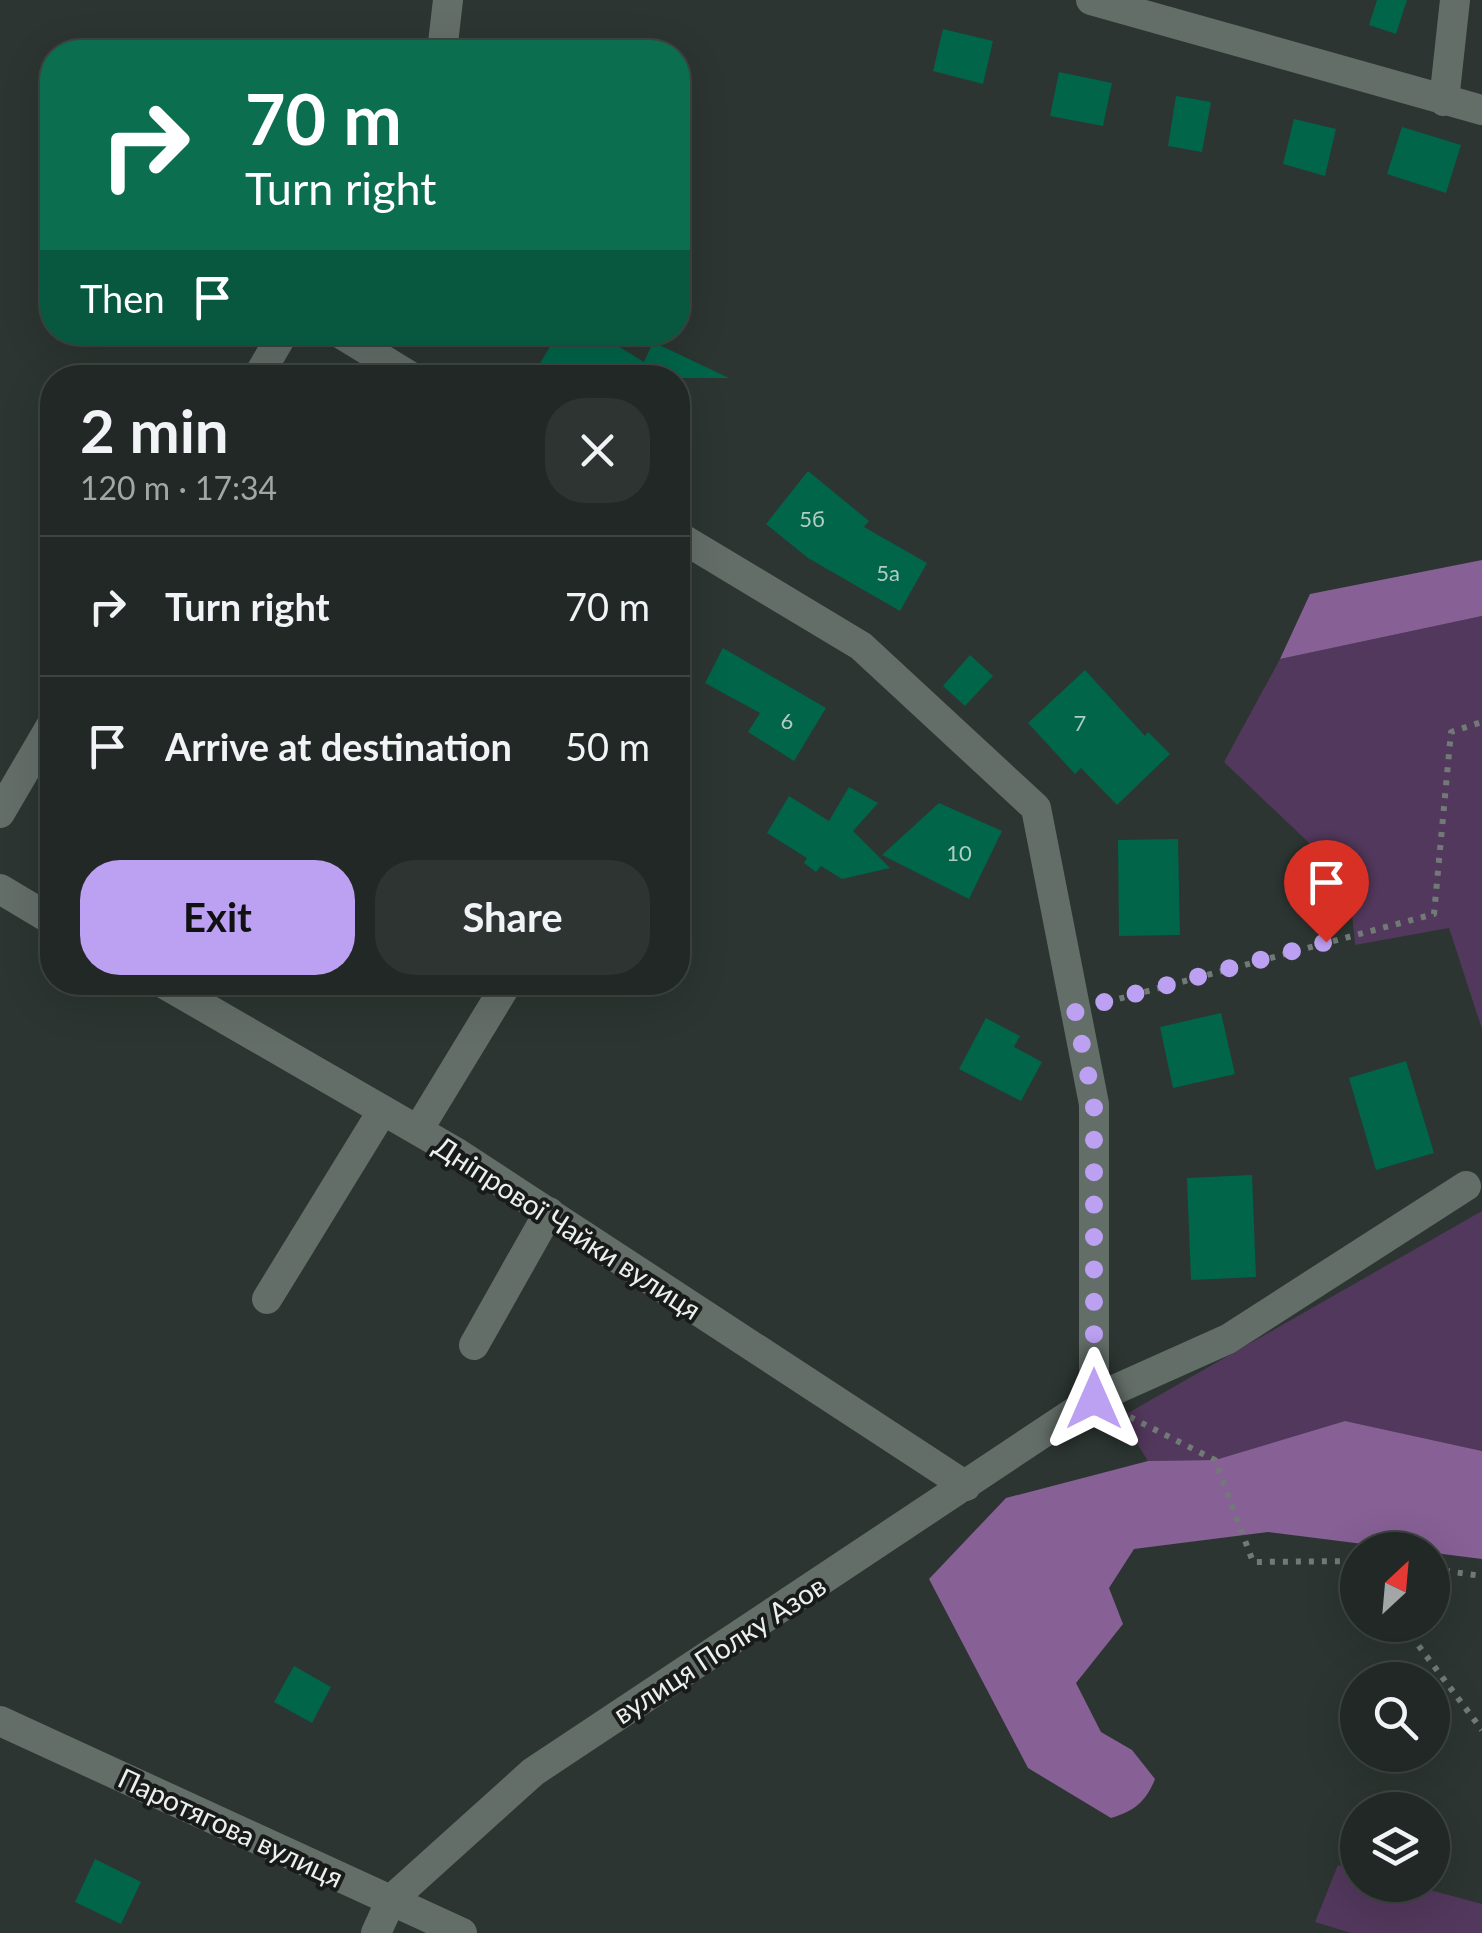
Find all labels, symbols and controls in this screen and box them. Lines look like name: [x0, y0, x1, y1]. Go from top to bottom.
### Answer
text: 70 m: [245, 76, 402, 160]
icon: right: [80, 80, 210, 210]
text: Turn right: [245, 161, 436, 215]
icon: arrive: [185, 270, 240, 325]
text: Then: [80, 275, 165, 321]
text: 2 min: [80, 394, 229, 466]
button: close: [545, 398, 650, 503]
text: 120 m · 17:34: [80, 468, 277, 507]
house number: 5б: [799, 505, 825, 532]
house number: 5а: [876, 559, 900, 586]
icon: right: [80, 579, 135, 634]
text: Turn right: [165, 583, 330, 629]
text: 70 m: [565, 583, 650, 629]
house number: 6: [781, 707, 793, 734]
house number: 7: [1074, 709, 1086, 736]
icon: arrive: [80, 719, 135, 774]
text: Arrive at destination: [165, 723, 512, 769]
text: 50 m: [565, 723, 650, 769]
house number: 10: [946, 839, 972, 866]
pin: [1284, 840, 1369, 943]
icon: arrive: [1299, 855, 1354, 910]
button: Exit: [80, 860, 355, 975]
button: Share: [375, 860, 650, 975]
street label: Дніпрової Чайки вулиця: [428, 1128, 708, 1326]
position arrow: [1042, 1347, 1146, 1451]
north arrow: [1340, 1532, 1450, 1642]
map controls: [1340, 1532, 1450, 1902]
street label: вулиця Полку Азов: [606, 1568, 832, 1730]
button: search: [1340, 1662, 1450, 1772]
street label: Паротягова вулиця: [113, 1760, 349, 1894]
button: layers: [1340, 1792, 1450, 1902]

